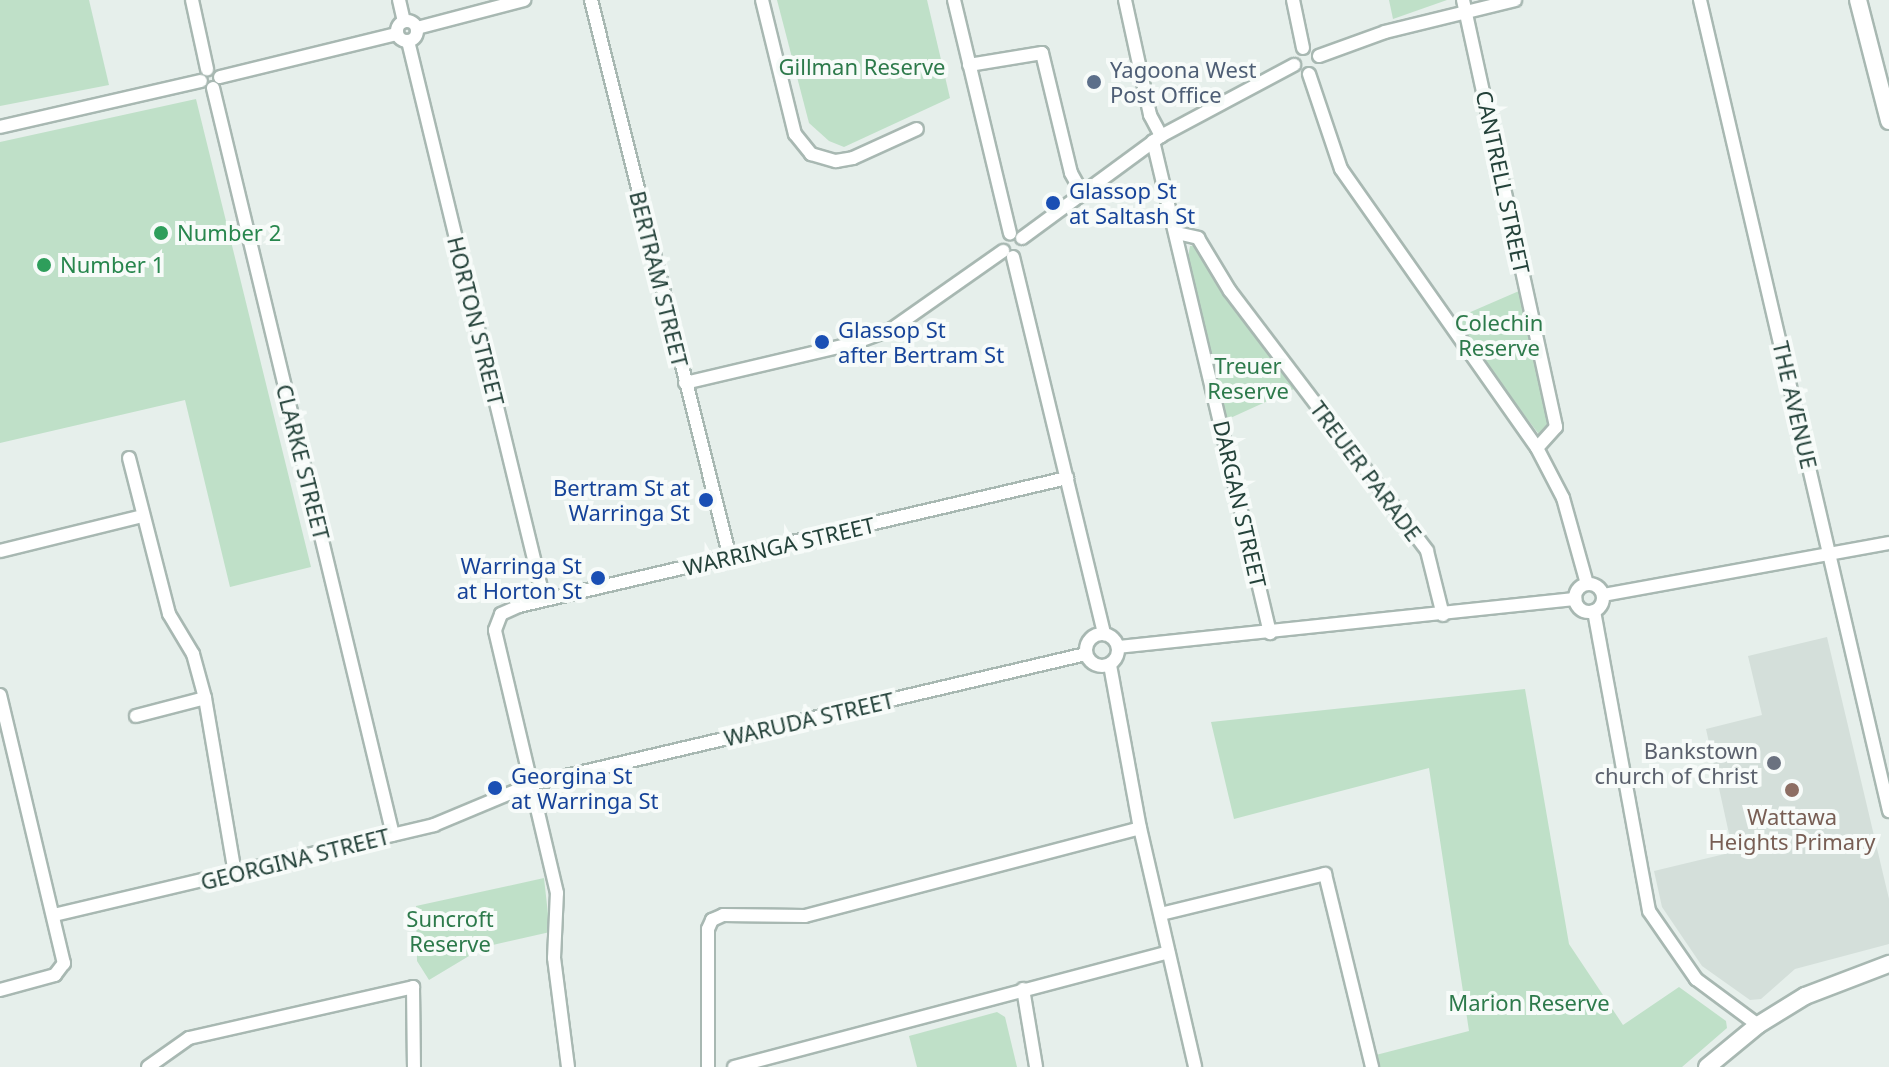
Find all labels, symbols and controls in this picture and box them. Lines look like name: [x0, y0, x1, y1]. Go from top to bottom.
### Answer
park label: Gillman Reserve: [779, 54, 945, 80]
place label: Yagoona West Post Office: [1110, 56, 1256, 108]
marker: Yagoona West Post Office: [1085, 73, 1103, 91]
street label: CANTRELL STREET: [1471, 88, 1535, 276]
place label: Glassop St at Saltash St: [1069, 177, 1195, 228]
street label: BERTRAM STREET: [624, 188, 694, 370]
marker: Glassop St at Saltash St: [1044, 194, 1062, 212]
place label: Number 2: [177, 220, 281, 246]
marker: Number 2: [152, 224, 170, 242]
street label: HORTON STREET: [442, 234, 510, 408]
place label: Number 1: [60, 252, 164, 278]
marker: Number 1: [35, 256, 53, 274]
park label: Colechin Reserve: [1455, 309, 1543, 360]
place label: Glassop St after Bertram St: [838, 316, 1004, 368]
marker: Glassop St after Bertram St: [813, 333, 831, 351]
street label: THE AVENUE: [1768, 339, 1822, 471]
park label: Treuer Reserve: [1207, 352, 1289, 404]
street label: CLARKE STREET: [271, 381, 335, 543]
street label: TREUER PARADE: [1305, 396, 1427, 546]
street label: DARGAN STREET: [1208, 418, 1272, 590]
place label: Bertram St at Warringa St: [553, 474, 690, 526]
marker: Bertram St at Warringa St: [697, 491, 715, 509]
street label: WARRINGA STREET: [681, 511, 877, 581]
place label: Warringa St at Horton St: [457, 552, 582, 604]
marker: Warringa St at Horton St: [589, 569, 607, 587]
street label: WARUDA STREET: [722, 687, 896, 751]
place label: Bankstown church of Christ: [1594, 737, 1758, 788]
marker: Bankstown church of Christ: [1765, 754, 1783, 772]
place label: Georgina St at Warringa St: [511, 762, 658, 814]
marker: Georgina St at Warringa St: [486, 779, 504, 797]
marker: Wattawa Heights Primary: [1783, 781, 1801, 799]
place label: Wattawa Heights Primary: [1708, 803, 1876, 854]
street label: GEORGINA STREET: [198, 823, 392, 895]
park label: Suncroft Reserve: [406, 905, 494, 956]
park label: Marion Reserve: [1448, 990, 1610, 1016]

